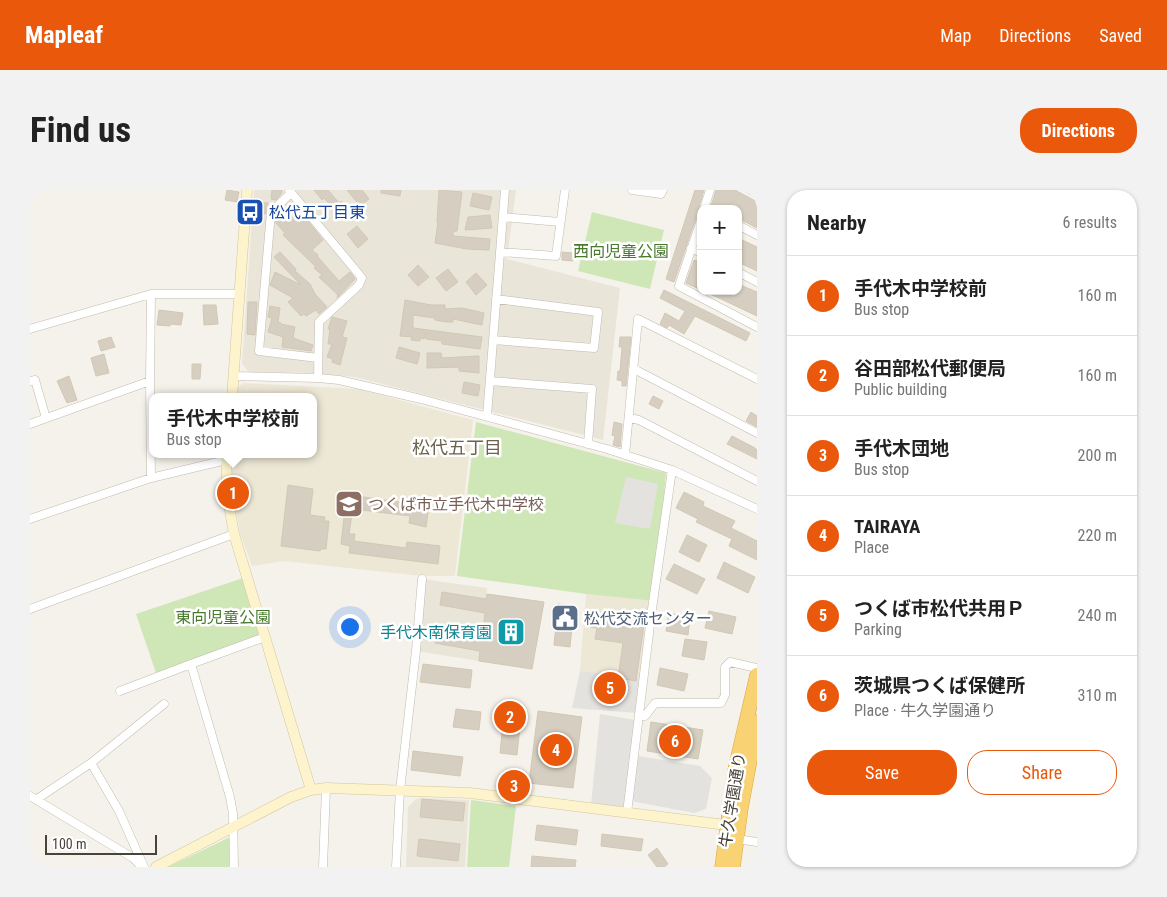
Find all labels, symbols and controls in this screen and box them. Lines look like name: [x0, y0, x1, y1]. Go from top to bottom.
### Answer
text: Mapleaf: [25, 21, 103, 49]
text: Map: [940, 25, 971, 46]
text: Directions: [999, 25, 1071, 46]
text: Saved: [1099, 25, 1142, 46]
button: Directions: [1020, 108, 1137, 153]
text: Find us: [30, 110, 131, 151]
bus stop icon: 松代五丁目東: [235, 197, 265, 227]
place label: 松代五丁目東: [269, 203, 365, 222]
map controls: [697, 205, 742, 295]
button: +: [697, 205, 742, 250]
text: Nearby: [807, 211, 866, 235]
text: 6 results: [1062, 213, 1117, 232]
park label: 西向児童公園: [573, 242, 669, 261]
button: −: [697, 250, 742, 295]
text: 手代木中学校前: [854, 277, 987, 300]
text: 1: [819, 286, 827, 305]
text: 160 m: [1078, 286, 1117, 305]
text: Bus stop: [854, 300, 909, 319]
text: 谷田部松代郵便局: [854, 357, 1006, 380]
text: 2: [819, 366, 827, 385]
text: 160 m: [1078, 366, 1117, 385]
text: Public building: [854, 380, 947, 399]
popup: [149, 393, 317, 458]
text: 手代木中学校前: [166, 407, 300, 430]
text: Bus stop: [166, 430, 222, 449]
district label: 松代五丁目: [412, 437, 502, 458]
text: 手代木団地: [854, 437, 949, 460]
text: 3: [819, 446, 827, 465]
text: 200 m: [1078, 446, 1117, 465]
text: Bus stop: [854, 460, 909, 479]
pin: 1: [217, 474, 249, 512]
school or university icon: つくば市立手代木中学校: [334, 489, 364, 519]
place label: つくば市立手代木中学校: [368, 495, 544, 514]
text: TAIRAYA: [854, 515, 920, 538]
text: 4: [819, 526, 827, 545]
text: 220 m: [1078, 526, 1117, 545]
text: Place: [854, 538, 889, 557]
text: つくば市松代共用Ｐ: [854, 597, 1025, 620]
public building icon: 松代交流センター: [550, 603, 580, 633]
text: 5: [819, 606, 827, 625]
text: 240 m: [1078, 606, 1117, 625]
park label: 東向児童公園: [175, 608, 271, 627]
place label: 松代交流センター: [584, 609, 712, 628]
your location: [337, 614, 363, 640]
building icon: 手代木南保育園: [496, 617, 526, 647]
text: Parking: [854, 620, 902, 639]
place label: 手代木南保育園: [380, 623, 492, 642]
pin: 5: [594, 669, 626, 707]
text: 茨城県つくば保健所: [854, 674, 1025, 697]
text: 6: [819, 686, 827, 705]
text: 310 m: [1078, 686, 1117, 705]
pin: 2: [494, 698, 526, 736]
text: Place · 牛久学園通り: [854, 701, 996, 720]
pin: 6: [659, 722, 691, 760]
pin: 4: [540, 731, 572, 769]
button: Save: [807, 750, 957, 795]
button: Share: [967, 750, 1117, 795]
street label: 牛久学園通り: [716, 751, 749, 849]
pin: 3: [498, 767, 530, 805]
scale bar: [45, 832, 158, 855]
text: 100 m: [52, 836, 87, 852]

